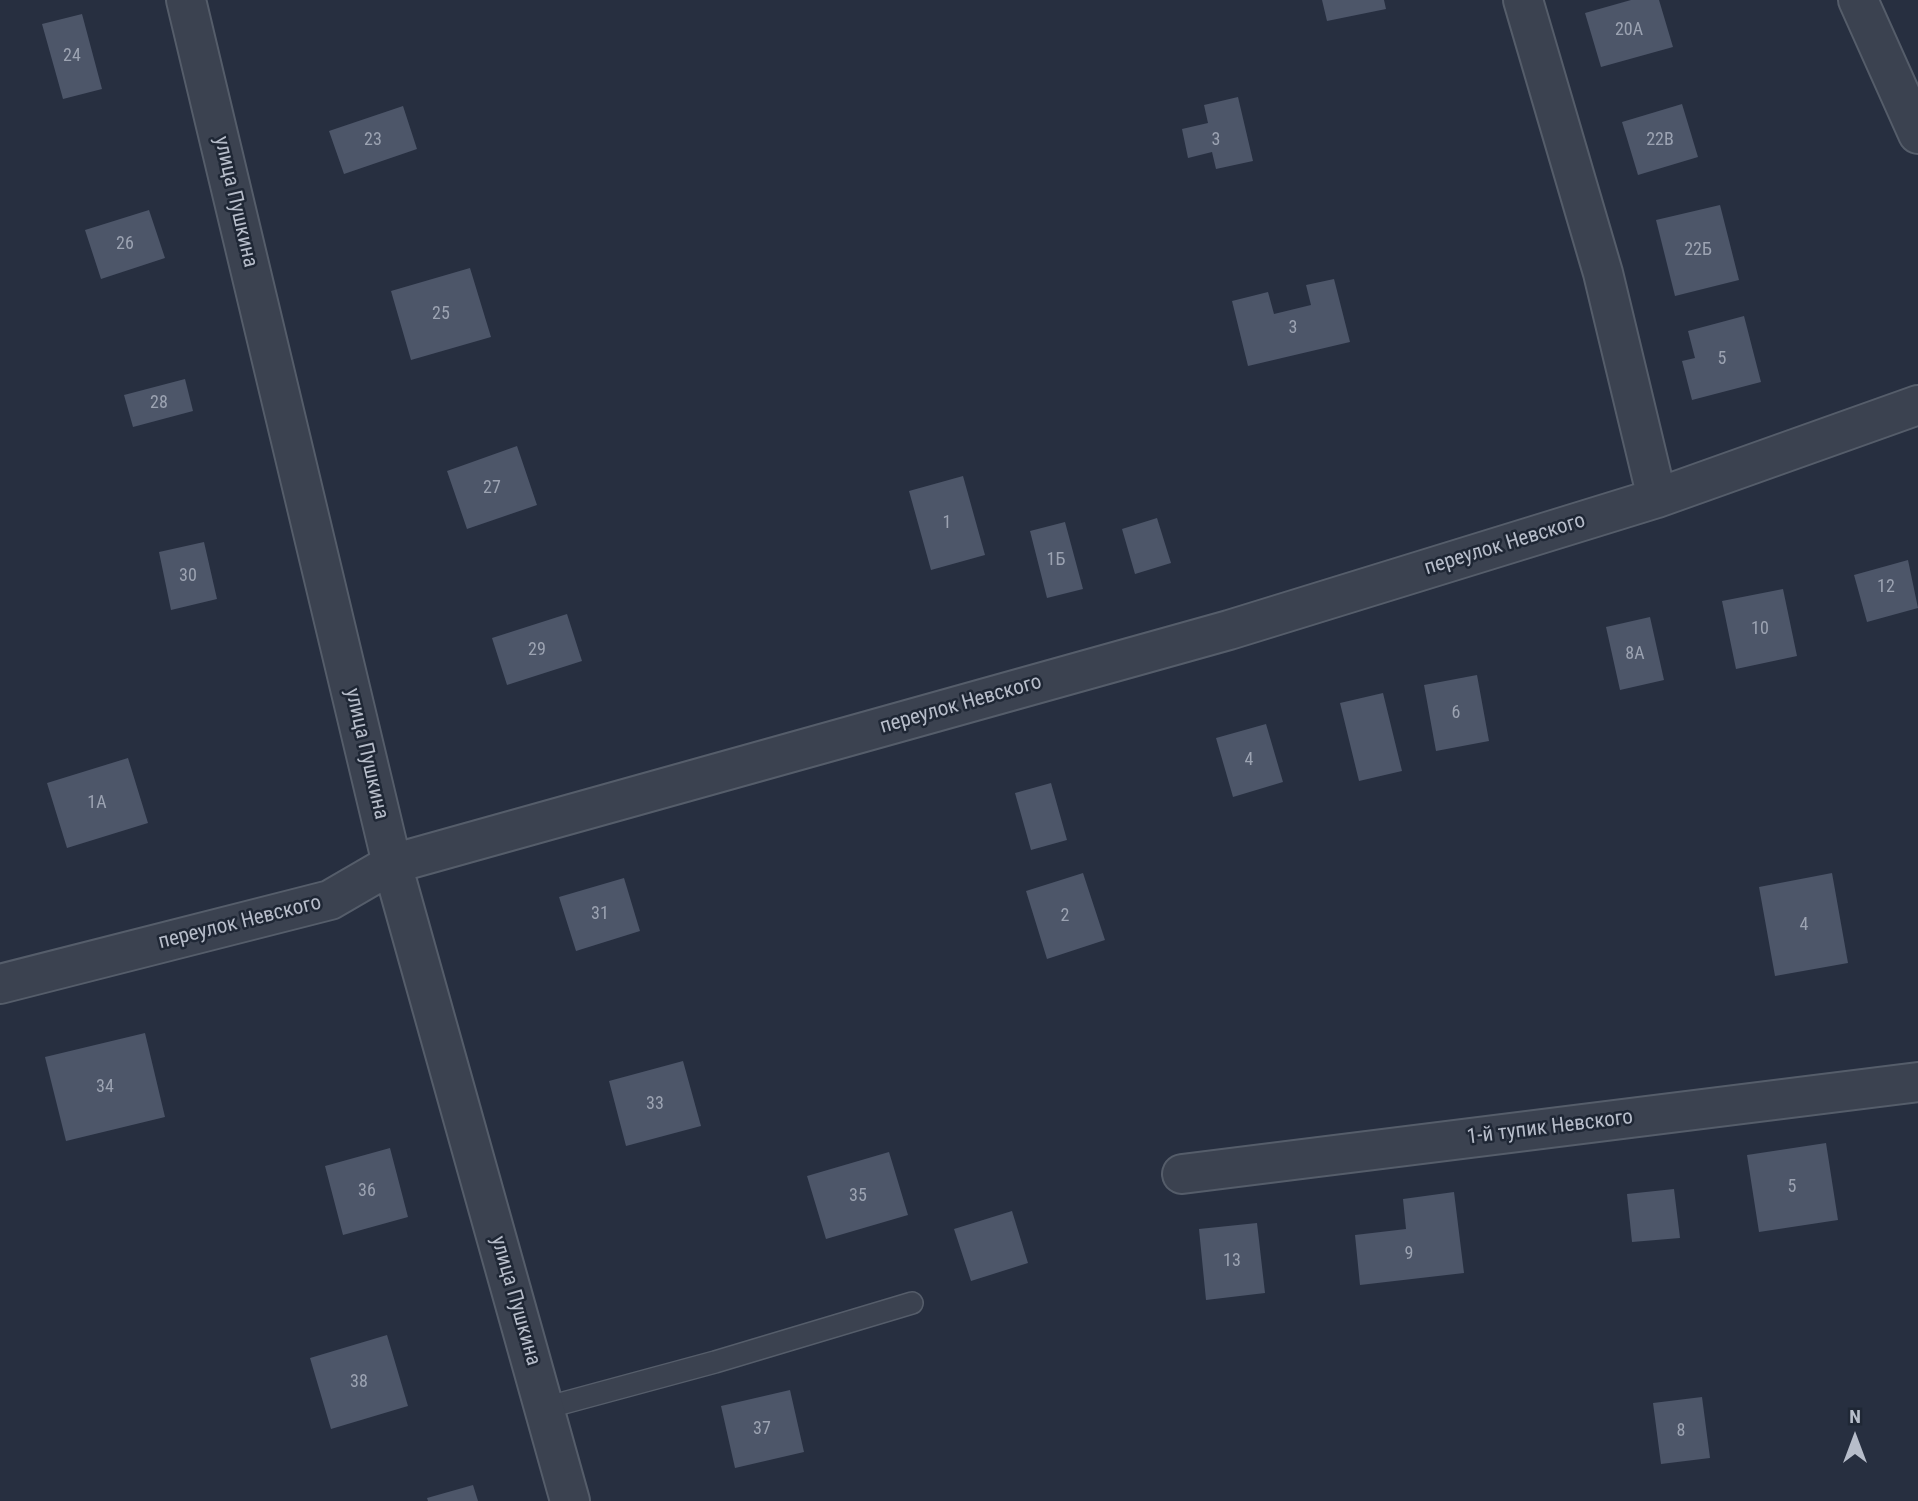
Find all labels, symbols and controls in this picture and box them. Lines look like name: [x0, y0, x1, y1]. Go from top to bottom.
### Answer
house number: 20А: [1615, 19, 1643, 41]
house number: 24: [63, 45, 81, 67]
house number: 23: [364, 129, 382, 151]
house number: 3: [1212, 129, 1220, 151]
house number: 22В: [1646, 129, 1674, 151]
street label: улица Пушкина: [208, 134, 262, 270]
house number: 26: [116, 233, 134, 255]
house number: 22Б: [1684, 239, 1712, 261]
house number: 25: [432, 303, 450, 325]
house number: 3: [1289, 317, 1297, 339]
house number: 5: [1718, 348, 1726, 370]
house number: 28: [150, 392, 168, 414]
house number: 27: [483, 477, 501, 499]
street label: переулок Невского: [1422, 509, 1588, 581]
house number: 1: [943, 512, 951, 534]
house number: 1Б: [1047, 549, 1065, 571]
house number: 30: [179, 565, 197, 587]
house number: 12: [1877, 576, 1895, 598]
house number: 10: [1751, 618, 1769, 640]
house number: 29: [528, 639, 546, 661]
house number: 8А: [1625, 643, 1645, 665]
street label: переулок Невского: [877, 670, 1045, 740]
street label: улица Пушкина: [339, 686, 393, 822]
house number: 6: [1452, 702, 1460, 724]
house number: 4: [1245, 749, 1253, 771]
house number: 1А: [87, 792, 107, 814]
street label: переулок Невского: [156, 891, 324, 955]
house number: 31: [591, 903, 609, 925]
house number: 2: [1061, 905, 1069, 927]
house number: 4: [1800, 914, 1808, 936]
house number: 34: [96, 1076, 114, 1098]
house number: 33: [646, 1093, 664, 1115]
street label: 1-й тупик Невского: [1466, 1105, 1634, 1151]
house number: 5: [1788, 1176, 1796, 1198]
house number: 36: [358, 1180, 376, 1202]
house number: 35: [849, 1185, 867, 1207]
street label: улица Пушкина: [484, 1233, 546, 1369]
house number: 9: [1405, 1243, 1413, 1265]
house number: 13: [1223, 1250, 1241, 1272]
house number: 38: [350, 1371, 368, 1393]
north arrow: [1820, 1403, 1890, 1473]
text: N: [1849, 1405, 1861, 1428]
house number: 37: [753, 1418, 771, 1440]
house number: 8: [1677, 1420, 1685, 1442]

